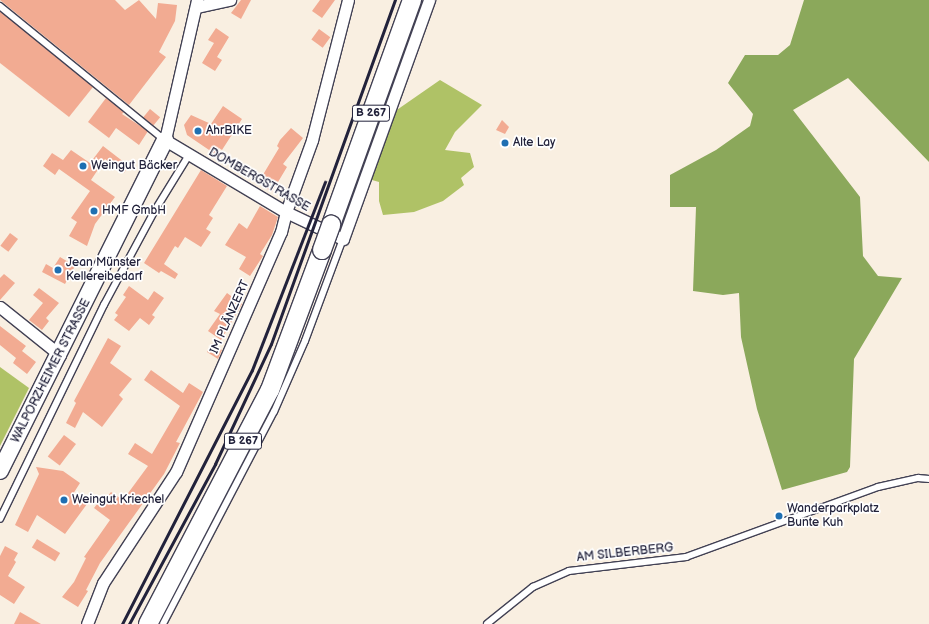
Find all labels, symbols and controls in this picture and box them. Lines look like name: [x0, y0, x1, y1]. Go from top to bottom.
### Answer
road number: B 267: [351, 104, 391, 122]
place label: AhrBIKE: [206, 124, 252, 138]
marker: AhrBIKE: [193, 126, 203, 136]
place label: Alte Lay: [513, 136, 555, 150]
marker: Alte Lay: [500, 138, 510, 148]
street label: DOMBERGSTRASSE: [206, 145, 312, 215]
place label: Weingut Bäcker: [91, 159, 177, 173]
marker: Weingut Bäcker: [78, 161, 88, 171]
place label: HMF GmbH: [102, 204, 166, 218]
marker: HMF GmbH: [89, 206, 99, 216]
place label: Jean Münster Kellereibedarf: [66, 256, 143, 284]
marker: Jean Münster Kellereibedarf: [53, 265, 63, 275]
street label: IM PLÄNZERT: [207, 278, 253, 356]
street label: WALPORZHEIMER STRASSE: [8, 297, 94, 445]
road number: B 267: [223, 432, 263, 450]
place label: Weingut Kriechel: [72, 493, 164, 507]
marker: Weingut Kriechel: [59, 495, 69, 505]
place label: Wanderparkplatz Bunte Kuh: [787, 502, 879, 530]
marker: Wanderparkplatz Bunte Kuh: [774, 511, 784, 521]
street label: AM SILBERBERG: [576, 541, 674, 565]

